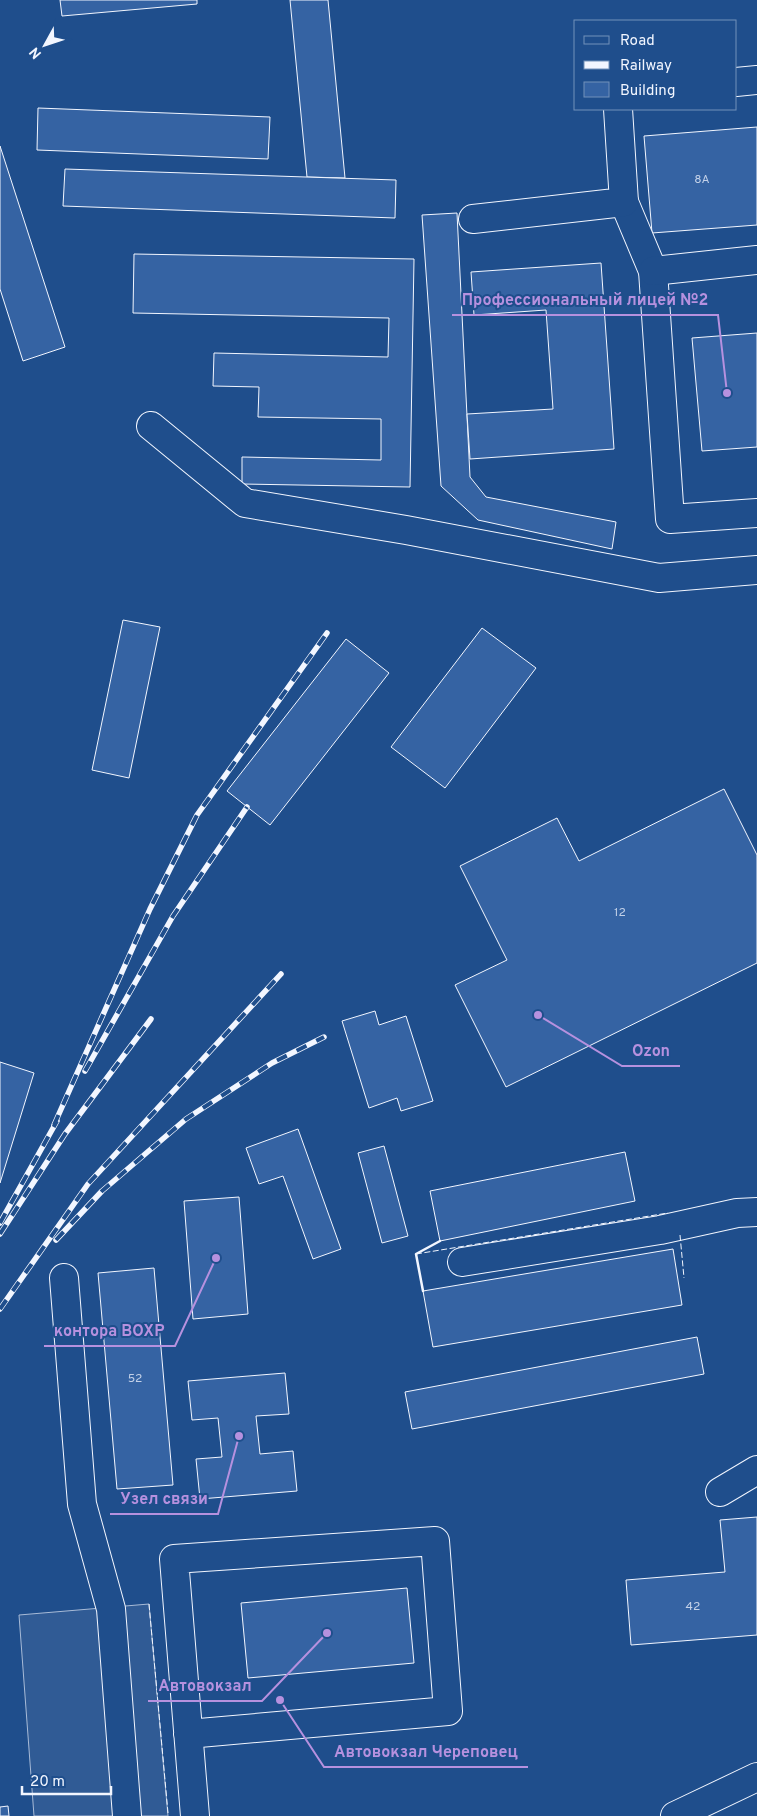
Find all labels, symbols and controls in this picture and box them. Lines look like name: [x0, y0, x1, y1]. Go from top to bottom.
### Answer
north arrow: [20, 20, 70, 70]
legend: [574, 20, 737, 110]
text: Road: [620, 32, 655, 51]
text: N: [26, 43, 46, 62]
text: Railway: [620, 57, 672, 76]
text: Building: [620, 82, 675, 101]
house number: 8А: [694, 172, 710, 188]
callout: Профессиональный лицей №2: [452, 284, 718, 315]
text: Профессиональный лицей №2: [462, 291, 708, 311]
house number: 12: [614, 905, 626, 921]
callout: Ozon: [622, 1035, 680, 1066]
text: Ozon: [632, 1042, 670, 1062]
callout: контора ВОХР: [44, 1315, 175, 1346]
text: контора ВОХР: [54, 1322, 164, 1342]
house number: 52: [128, 1371, 142, 1387]
callout: Узел связи: [110, 1483, 218, 1514]
text: Узел связи: [120, 1490, 208, 1510]
house number: 42: [686, 1599, 700, 1615]
callout: Автовокзал: [148, 1670, 262, 1701]
text: Автовокзал: [158, 1677, 252, 1697]
callout: Автовокзал Череповец: [324, 1736, 528, 1767]
text: Автовокзал Череповец: [334, 1743, 518, 1763]
scale bar: [22, 1764, 111, 1796]
text: 20 m: [30, 1773, 65, 1792]

